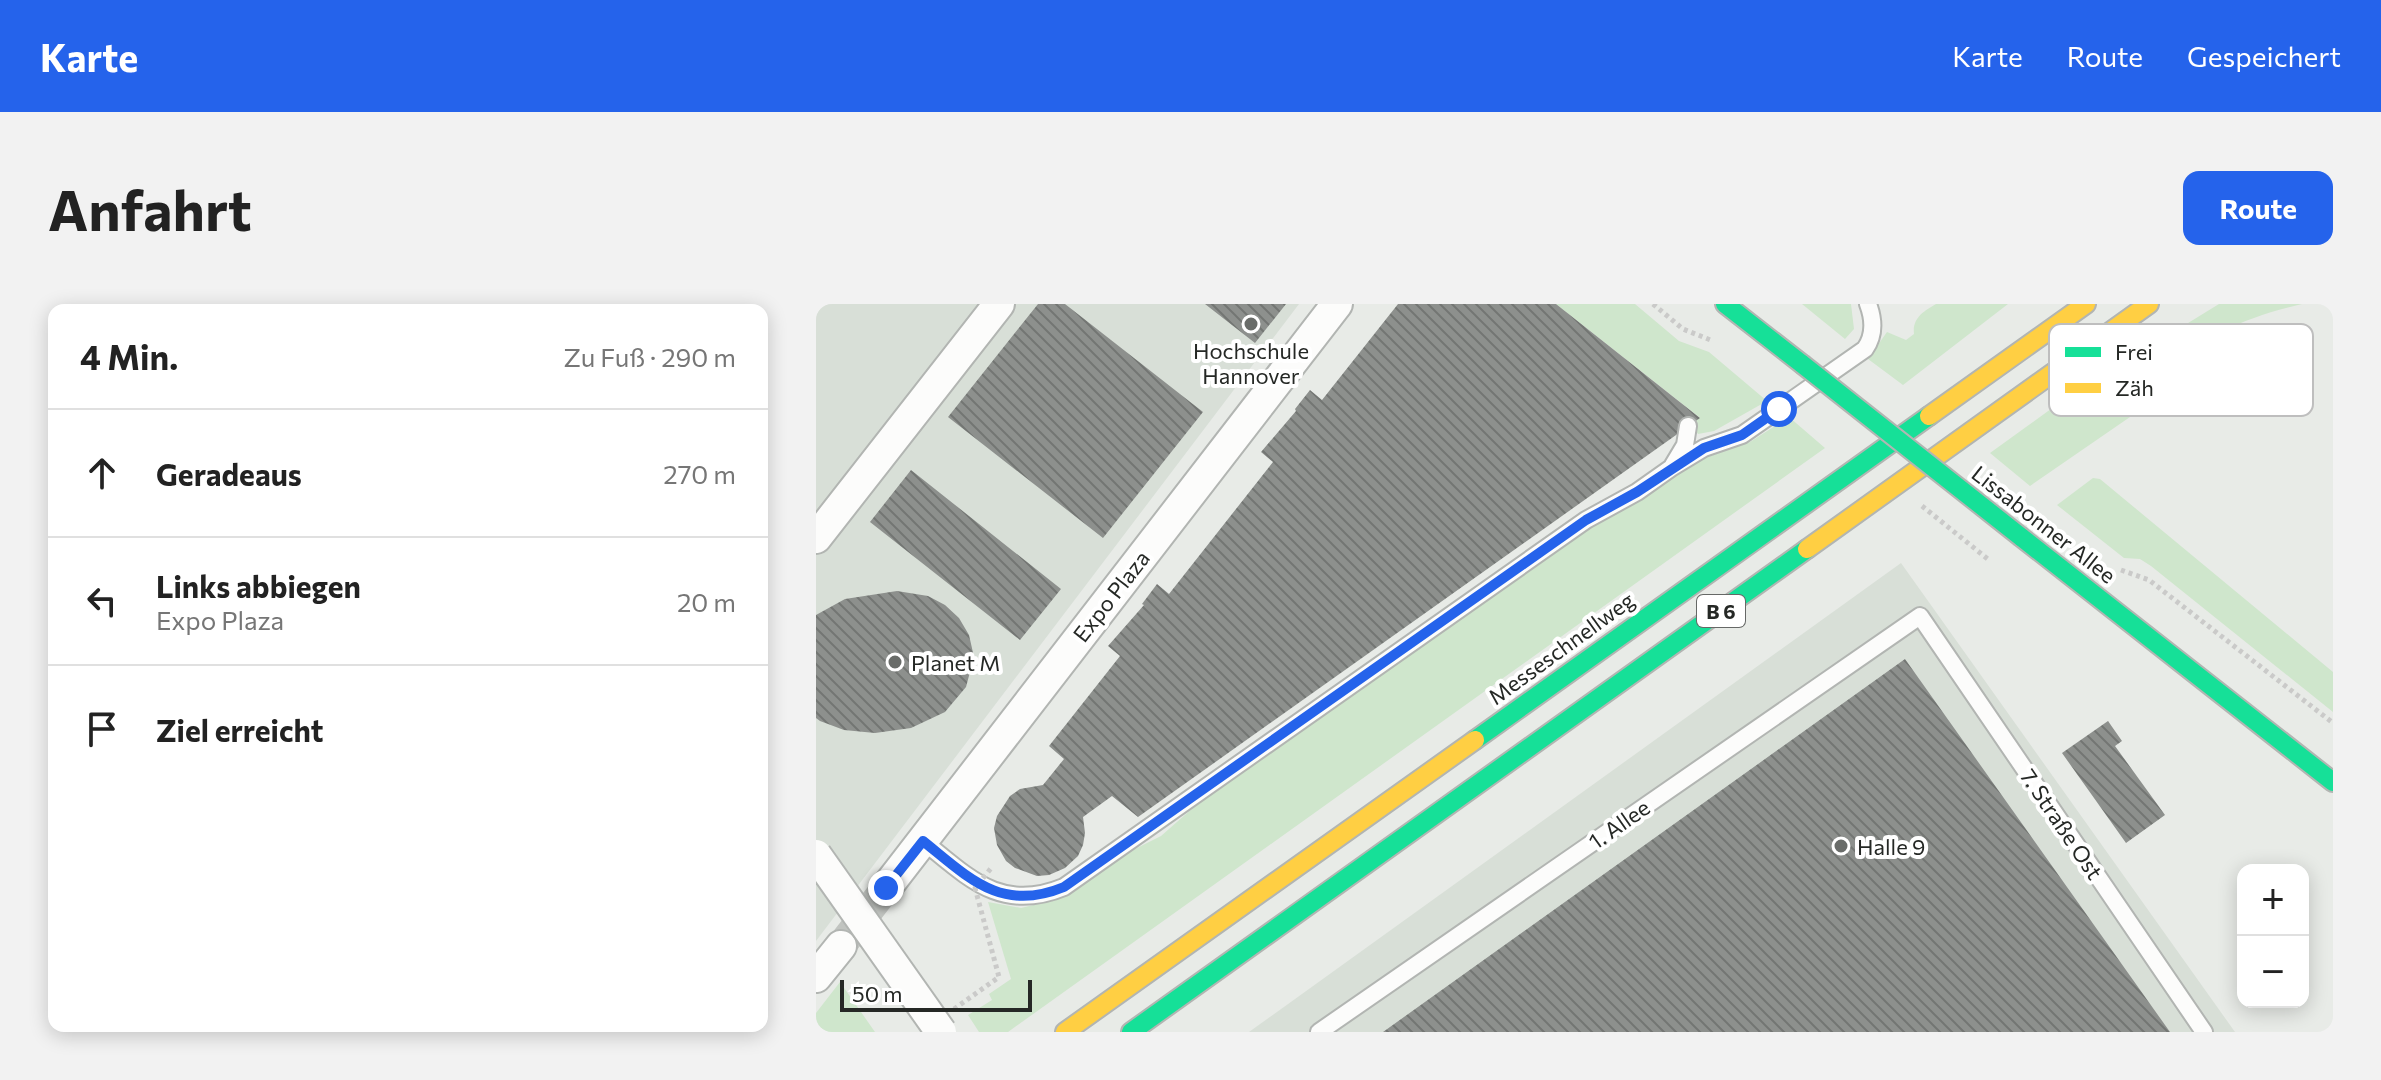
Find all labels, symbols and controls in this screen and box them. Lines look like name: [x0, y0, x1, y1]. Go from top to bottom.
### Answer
text: Karte: [40, 33, 138, 80]
text: Karte: [1952, 39, 2023, 73]
text: Route: [2067, 39, 2143, 73]
text: Gespeichert: [2187, 39, 2341, 73]
button: Route: [2183, 171, 2333, 245]
text: Anfahrt: [48, 174, 252, 243]
marker: Hochschule Hannover: [1242, 315, 1260, 333]
legend: [2049, 324, 2313, 416]
text: 4 Min.: [80, 335, 178, 377]
place label: Hochschule Hannover: [1193, 337, 1309, 389]
text: Frei: [2115, 338, 2153, 365]
text: Zu Fuß · 290 m: [563, 341, 736, 372]
text: Zäh: [2115, 374, 2154, 401]
route start: [1761, 391, 1797, 427]
icon: ahead: [80, 451, 124, 495]
text: Geradeaus: [156, 455, 302, 492]
text: 270 m: [663, 458, 736, 489]
street label: Lissabonner Allee: [1967, 459, 2121, 589]
street label: Expo Plaza: [1067, 545, 1155, 647]
text: Links abbiegen: [156, 567, 361, 604]
icon: left: [80, 579, 124, 623]
text: 20 m: [677, 586, 736, 617]
street label: Messeschnellweg: [1483, 586, 1639, 710]
road number: B 6: [1697, 595, 1745, 627]
text: Expo Plaza: [156, 604, 284, 635]
place label: Planet M: [911, 649, 1000, 676]
marker: Planet M: [886, 653, 904, 671]
icon: arrive: [80, 707, 124, 751]
text: Ziel erreicht: [156, 711, 324, 748]
street label: 7. Straße Ost: [2015, 764, 2109, 884]
street label: 1. Allee: [1583, 793, 1655, 855]
place label: Halle 9: [1857, 833, 1925, 860]
marker: Halle 9: [1832, 837, 1850, 855]
map controls: [2237, 864, 2309, 1008]
button: +: [2237, 864, 2309, 936]
route end: [868, 870, 904, 906]
button: −: [2237, 936, 2309, 1008]
scale bar: [840, 976, 1032, 1012]
text: 50 m: [852, 980, 902, 1007]

